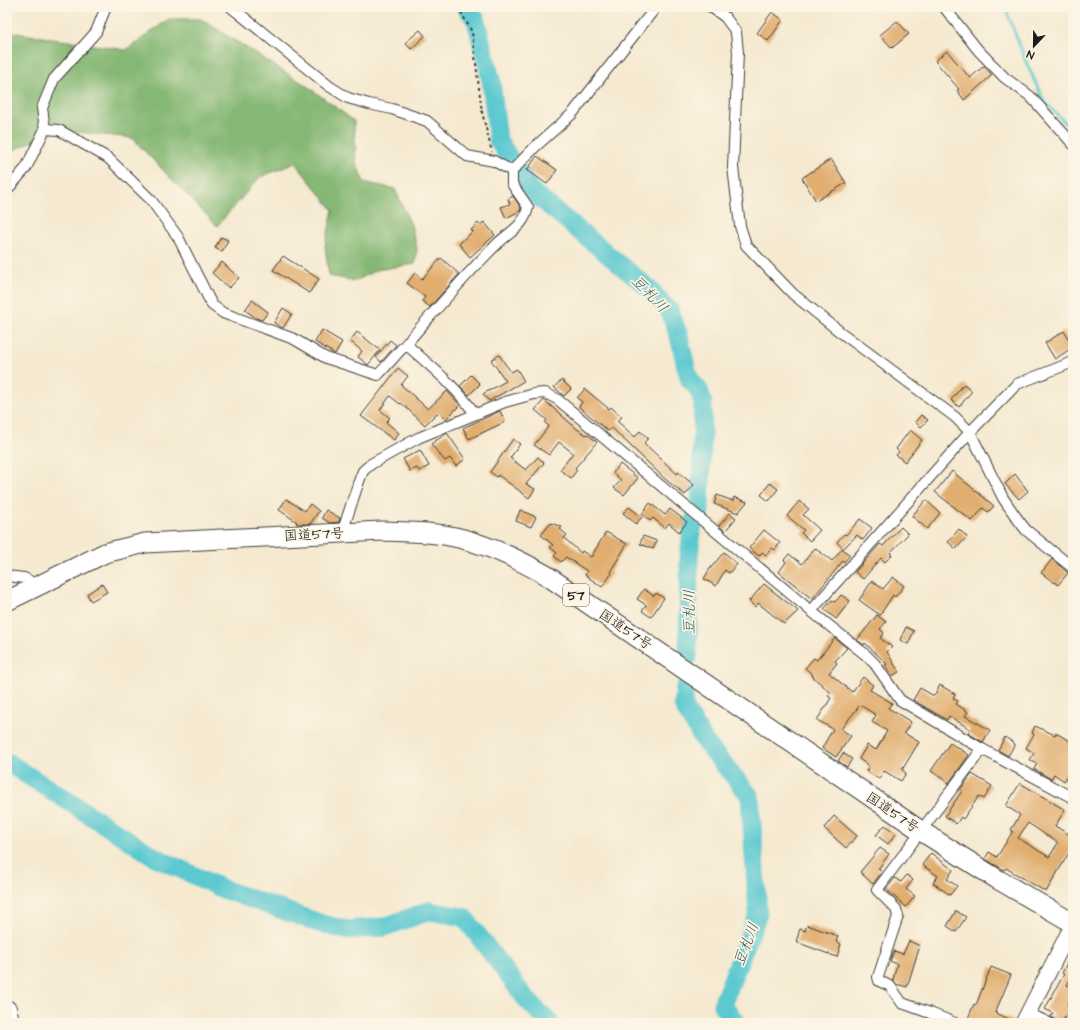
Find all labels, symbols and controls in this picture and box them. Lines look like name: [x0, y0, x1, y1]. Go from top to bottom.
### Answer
north arrow: [1014, 26, 1054, 66]
text: N: [1024, 47, 1036, 63]
water label: 豆札川: [626, 271, 673, 318]
street label: 国道57号: [283, 523, 345, 547]
road number: 57: [563, 584, 589, 606]
water label: 豆札川: [679, 589, 700, 635]
street label: 国道57号: [595, 605, 656, 655]
street label: 国道57号: [862, 788, 923, 838]
water label: 豆札川: [729, 919, 764, 969]

